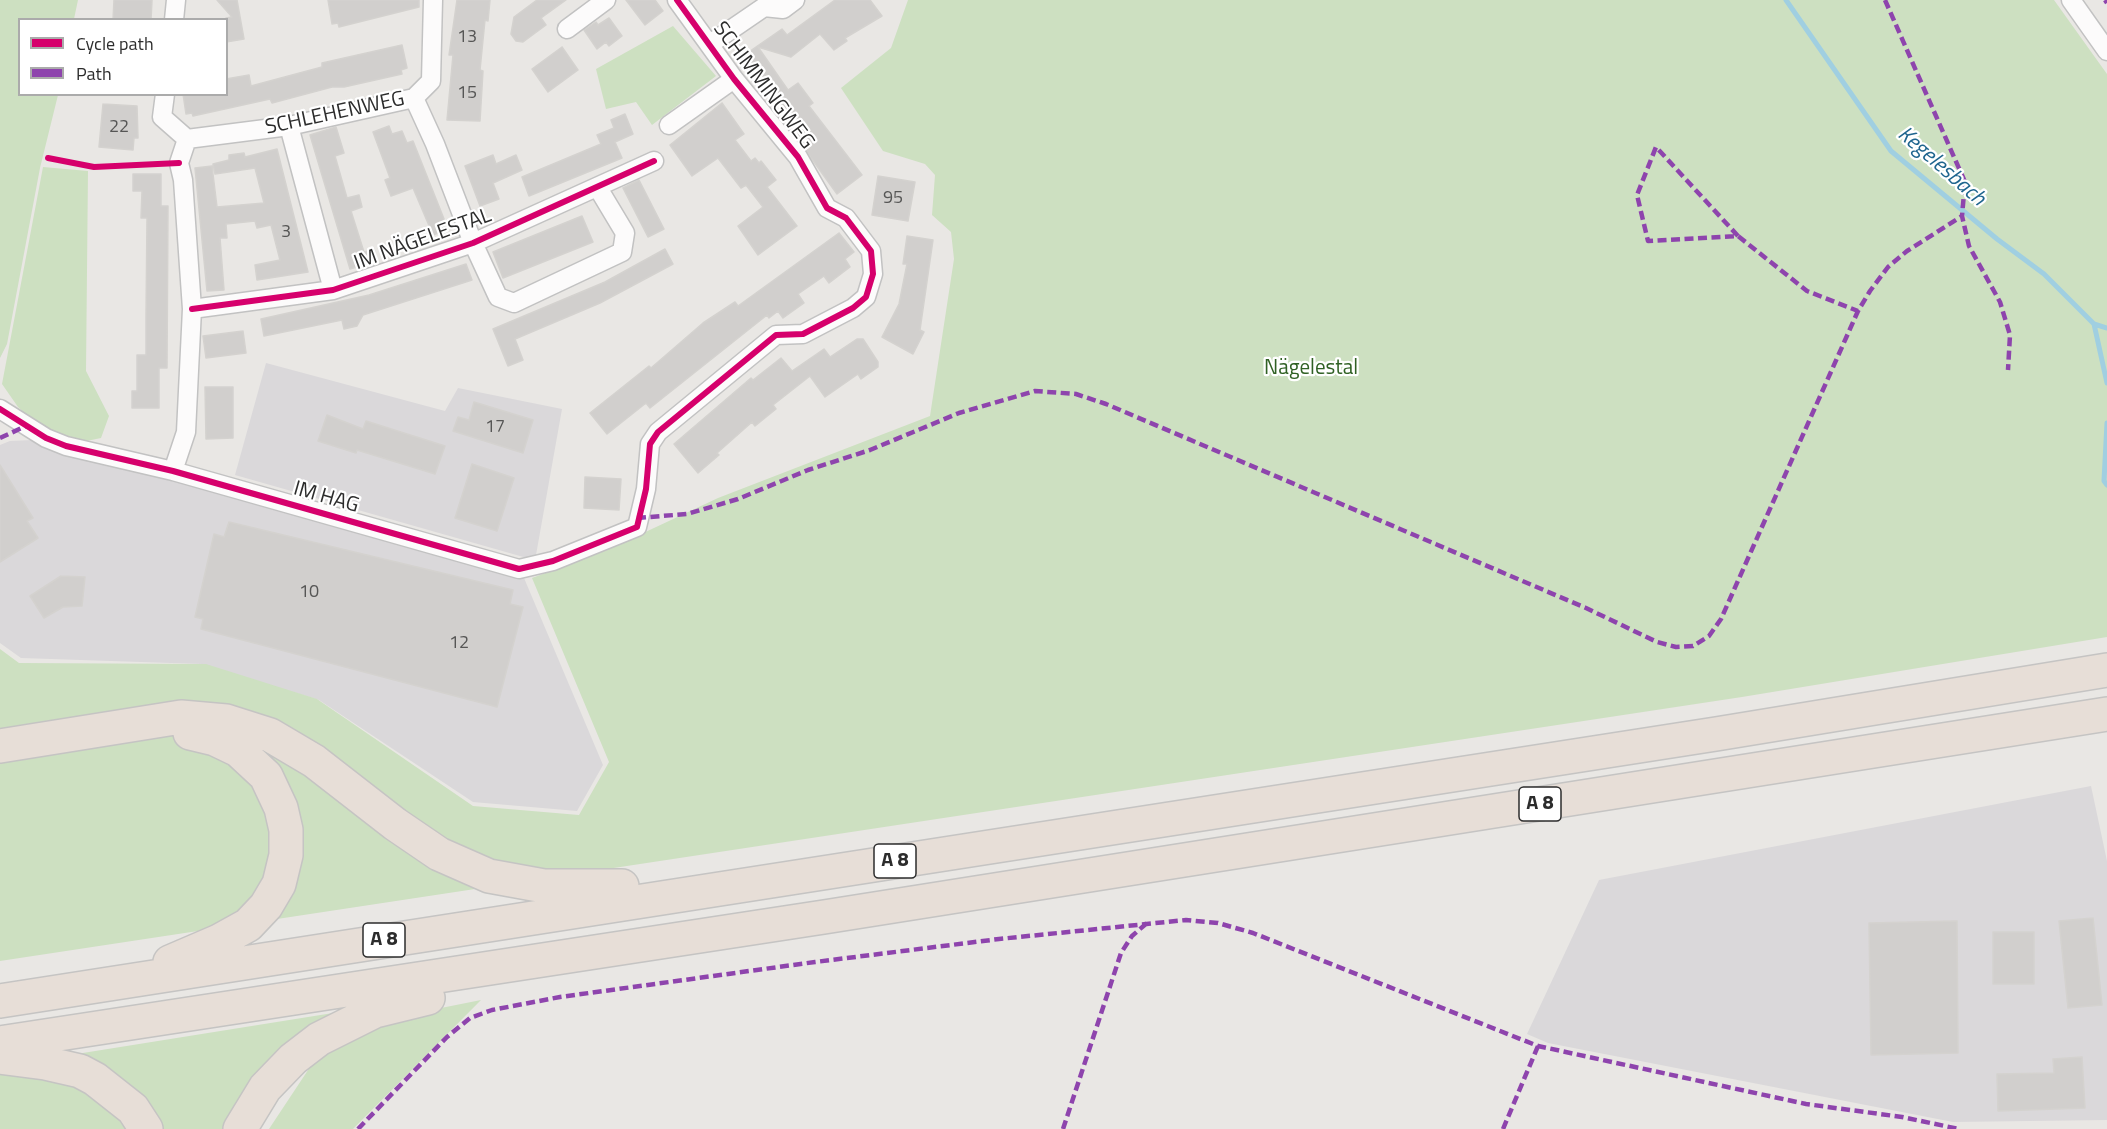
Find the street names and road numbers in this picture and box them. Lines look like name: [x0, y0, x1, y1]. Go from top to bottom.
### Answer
street label: SCHIMMINGWEG: [707, 17, 819, 155]
street label: SCHLEHENWEG: [263, 87, 407, 141]
street label: IM NÄGELESTAL: [351, 204, 495, 276]
street label: IM HAG: [290, 477, 362, 519]
road number: A 8: [1519, 787, 1561, 821]
road number: A 8: [874, 844, 916, 878]
road number: A 8: [363, 923, 405, 957]

